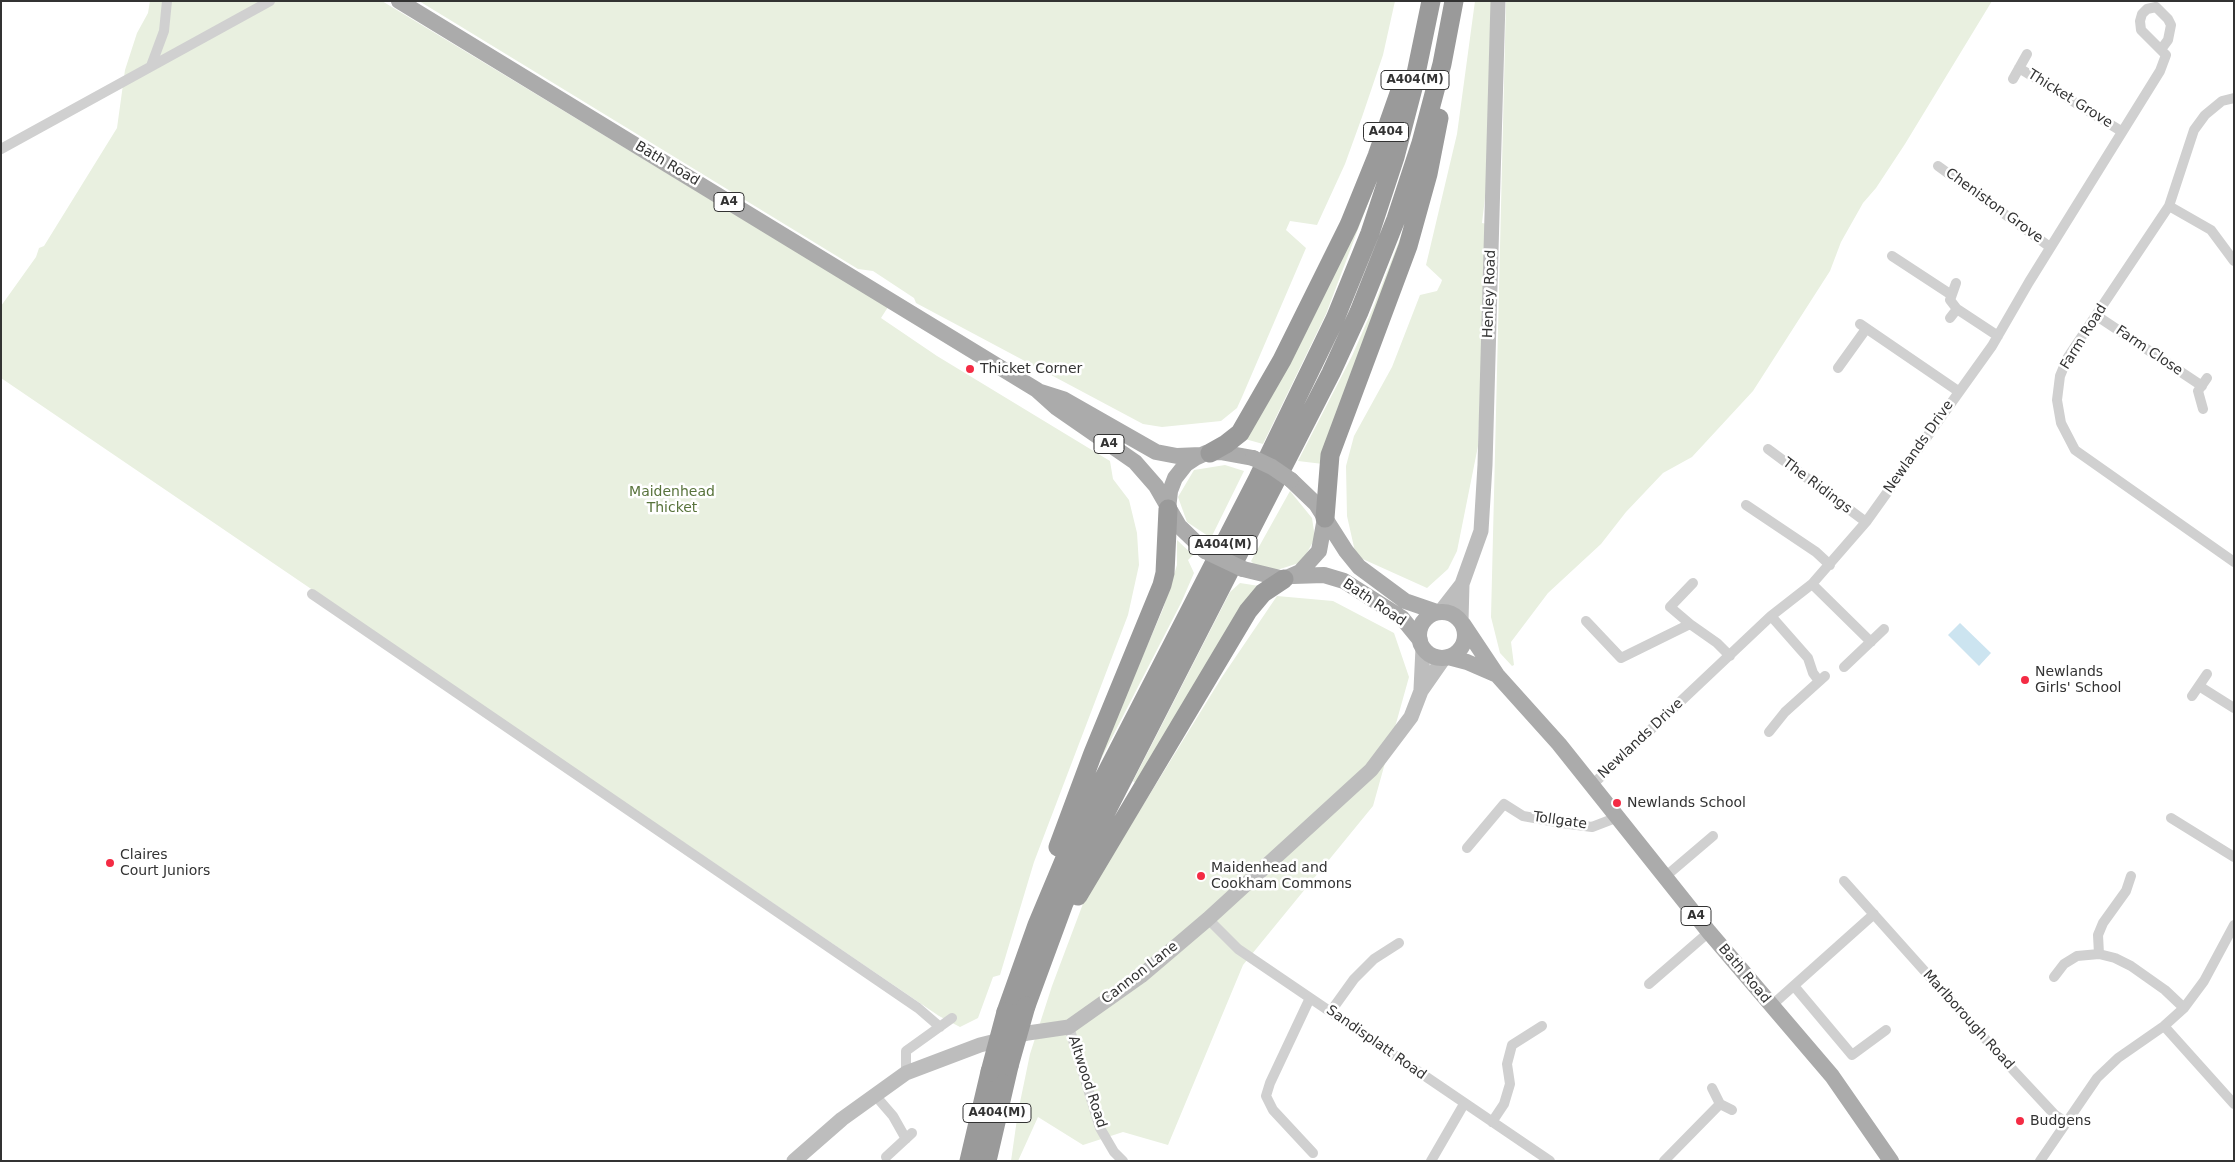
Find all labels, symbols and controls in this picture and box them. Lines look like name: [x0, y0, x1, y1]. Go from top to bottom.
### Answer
street label: Thicket Grove: [2024, 66, 2116, 132]
road number: A404(M): [1381, 70, 1449, 90]
road number: A404: [1364, 122, 1408, 142]
street label: Bath Road: [632, 138, 702, 190]
street label: Cheniston Grove: [1942, 165, 2046, 247]
road number: A4: [714, 192, 744, 212]
street label: Henley Road: [1480, 250, 1500, 338]
street label: Farm Road: [2057, 301, 2111, 373]
street label: Farm Close: [2112, 322, 2186, 380]
place label: Thicket Corner: [980, 361, 1082, 377]
marker: Thicket Corner: [964, 363, 976, 375]
street label: Newlands Drive: [1881, 397, 1957, 497]
road number: A4: [1094, 434, 1124, 454]
street label: The Ridings: [1779, 455, 1855, 517]
park label: Maidenhead Thicket: [629, 484, 715, 516]
road number: A404(M): [1189, 536, 1257, 554]
street label: Bath Road: [1339, 576, 1409, 630]
place label: Newlands Girls' School: [2035, 664, 2121, 696]
marker: Newlands Girls' School: [2019, 674, 2031, 686]
street label: Newlands Drive: [1595, 695, 1687, 783]
place label: Newlands School: [1627, 795, 1746, 811]
marker: Newlands School: [1611, 797, 1623, 809]
street label: Tollgate: [1532, 809, 1588, 833]
place label: Claires Court Juniors: [120, 847, 210, 880]
marker: Claires Court Juniors: [104, 857, 116, 869]
place label: Maidenhead and Cookham Commons: [1211, 860, 1352, 892]
marker: Maidenhead and Cookham Commons: [1195, 870, 1207, 882]
road number: A4: [1681, 906, 1711, 926]
street label: Cannon Lane: [1099, 938, 1181, 1008]
street label: Bath Road: [1714, 941, 1774, 1007]
street label: Marlborough Road: [1919, 967, 2017, 1073]
street label: Sandisplatt Road: [1323, 1002, 1429, 1084]
street label: Altwood Road: [1064, 1034, 1110, 1130]
road number: A404(M): [963, 1104, 1031, 1122]
place label: Budgens: [2030, 1113, 2091, 1129]
marker: Budgens: [2014, 1115, 2026, 1127]

